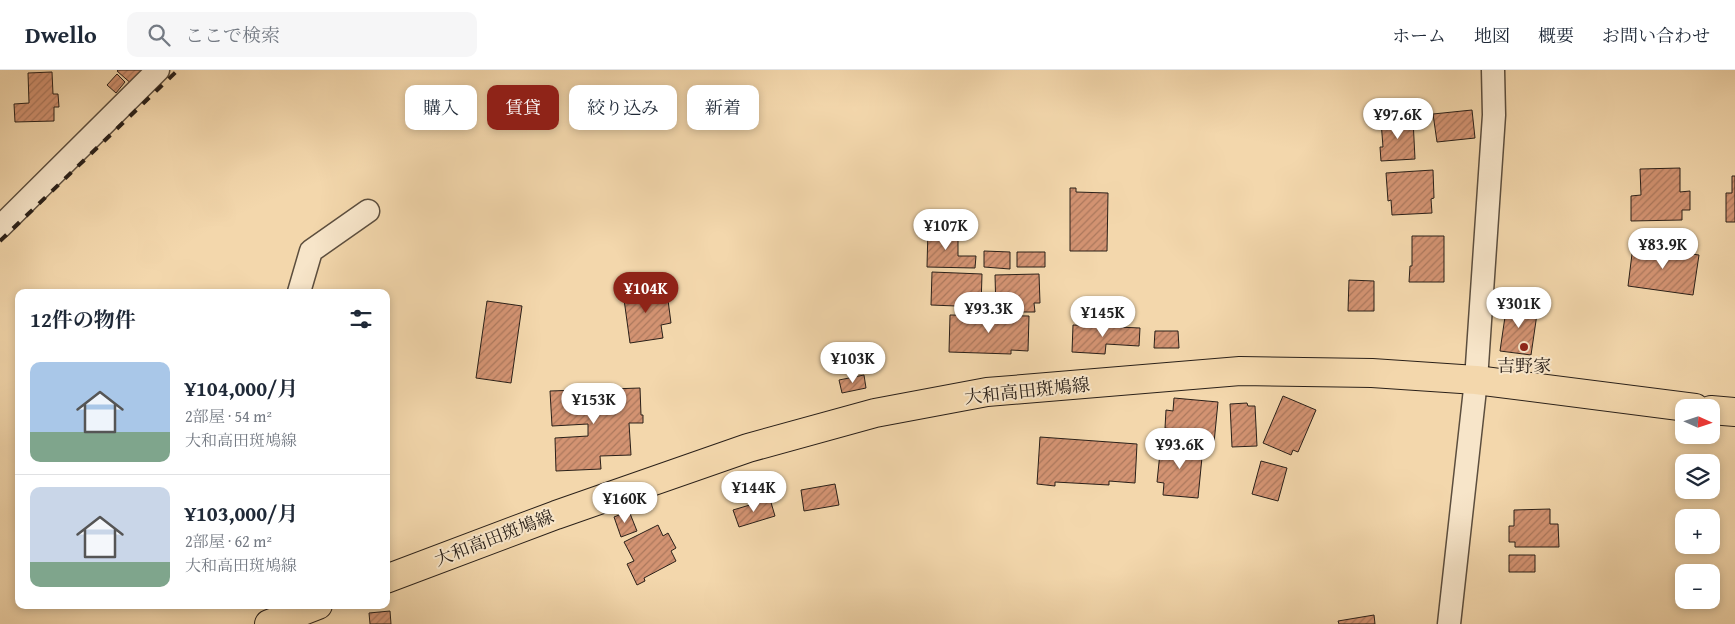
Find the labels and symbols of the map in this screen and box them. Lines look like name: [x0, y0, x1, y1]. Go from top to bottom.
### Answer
pin: ¥97.6K: [1357, 98, 1439, 140]
pin: ¥107K: [911, 208, 981, 251]
pin: ¥83.9K: [1622, 228, 1704, 270]
pin: ¥104K: [611, 272, 681, 314]
pin: ¥301K: [1484, 286, 1554, 329]
pin: ¥93.3K: [948, 292, 1030, 334]
pin: ¥145K: [1068, 296, 1138, 338]
marker: 吉野家: [1518, 341, 1530, 353]
pin: ¥103K: [818, 342, 888, 384]
place label: 吉野家: [1497, 352, 1551, 379]
street label: 大和高田斑鳩線: [963, 370, 1091, 411]
pin: ¥153K: [559, 382, 629, 425]
north arrow: [1675, 399, 1720, 444]
pin: ¥93.6K: [1139, 428, 1221, 470]
pin: ¥144K: [719, 470, 789, 513]
pin: ¥160K: [590, 482, 660, 524]
street label: 大和高田斑鳩線: [430, 502, 557, 573]

